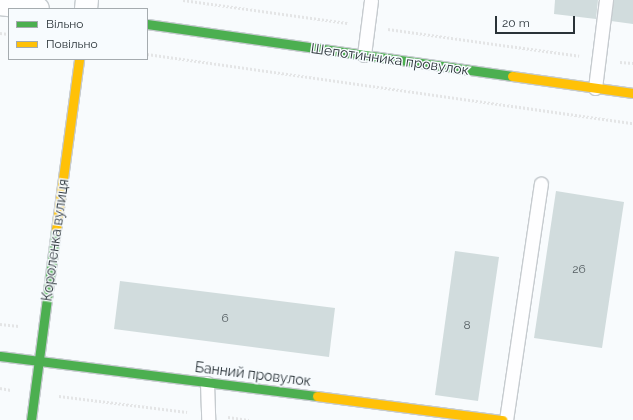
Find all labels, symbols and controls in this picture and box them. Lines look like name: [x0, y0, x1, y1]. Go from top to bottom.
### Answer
legend: [8, 8, 148, 60]
scale bar: [497, 8, 577, 34]
text: 20 m: [502, 16, 530, 30]
text: Вільно: [46, 17, 83, 31]
text: Повільно: [46, 37, 98, 51]
street label: Шепотинника провулок: [310, 40, 470, 78]
street label: Короленка вулиця: [38, 178, 72, 302]
house number: 26: [572, 263, 586, 277]
house number: 6: [221, 312, 229, 326]
house number: 8: [463, 319, 471, 333]
street label: Банний провулок: [194, 359, 312, 389]

